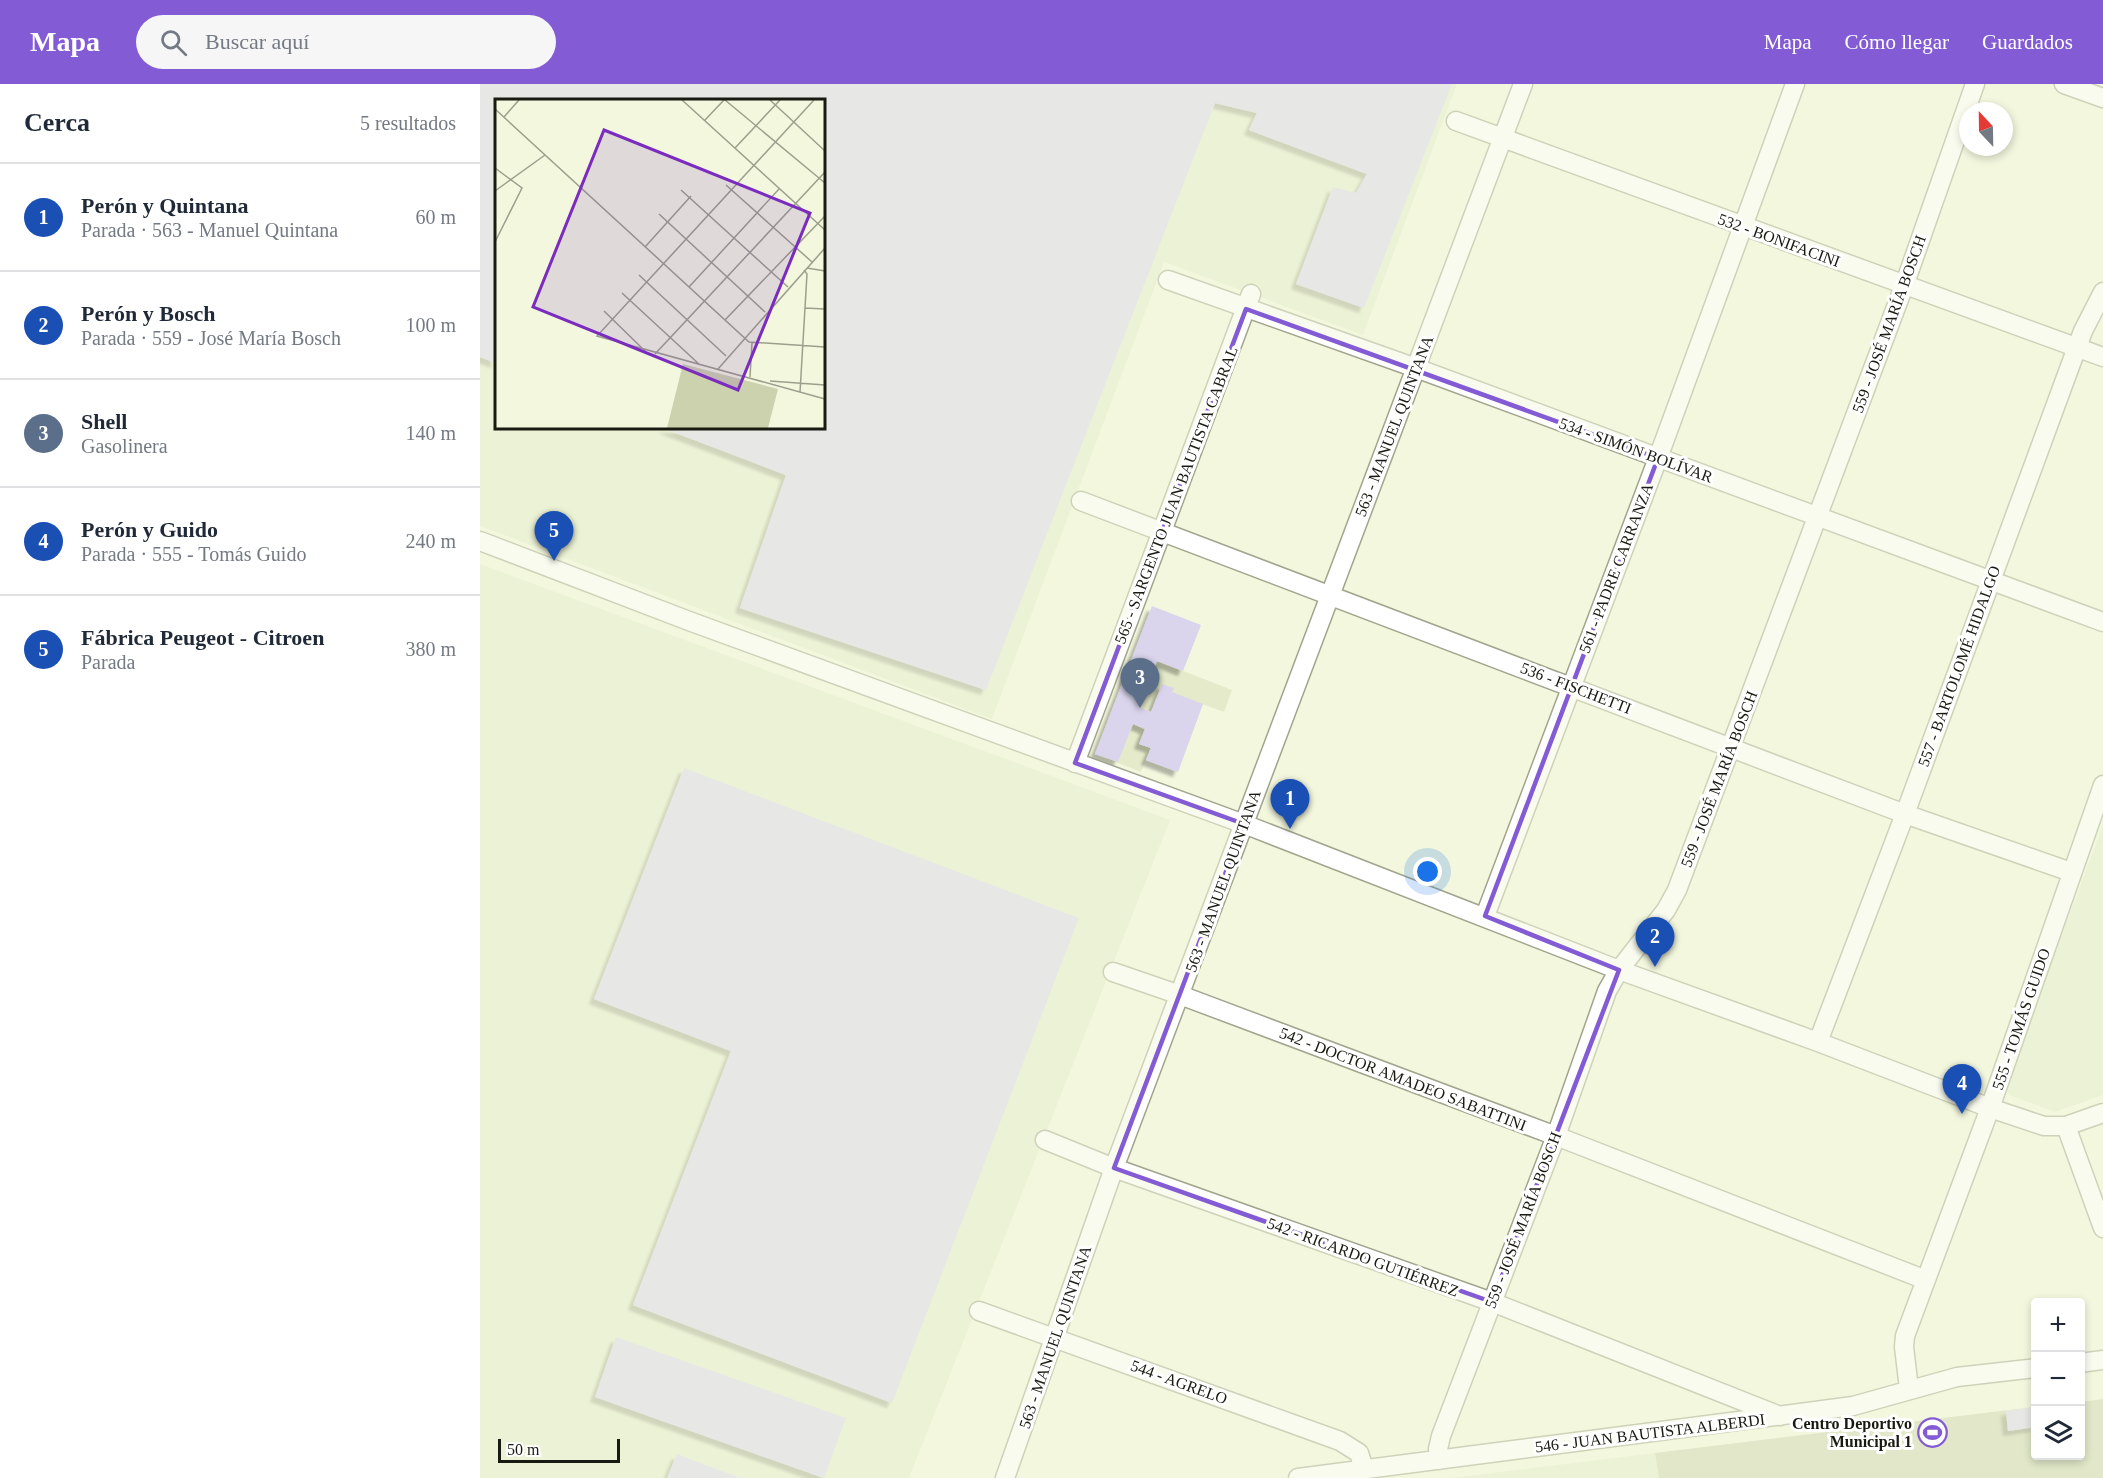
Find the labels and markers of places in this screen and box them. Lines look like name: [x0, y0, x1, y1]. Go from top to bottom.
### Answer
pin: 5: [534, 512, 574, 561]
pin: 3: [1120, 658, 1160, 708]
pin: 1: [1270, 780, 1310, 829]
pin: 2: [1636, 918, 1674, 967]
pin: 4: [1942, 1064, 1982, 1114]
place label: Centro Deportivo Municipal 1: [1792, 1415, 1912, 1451]
sports icon: Centro Deportivo Municipal 1: [1917, 1416, 1949, 1448]

